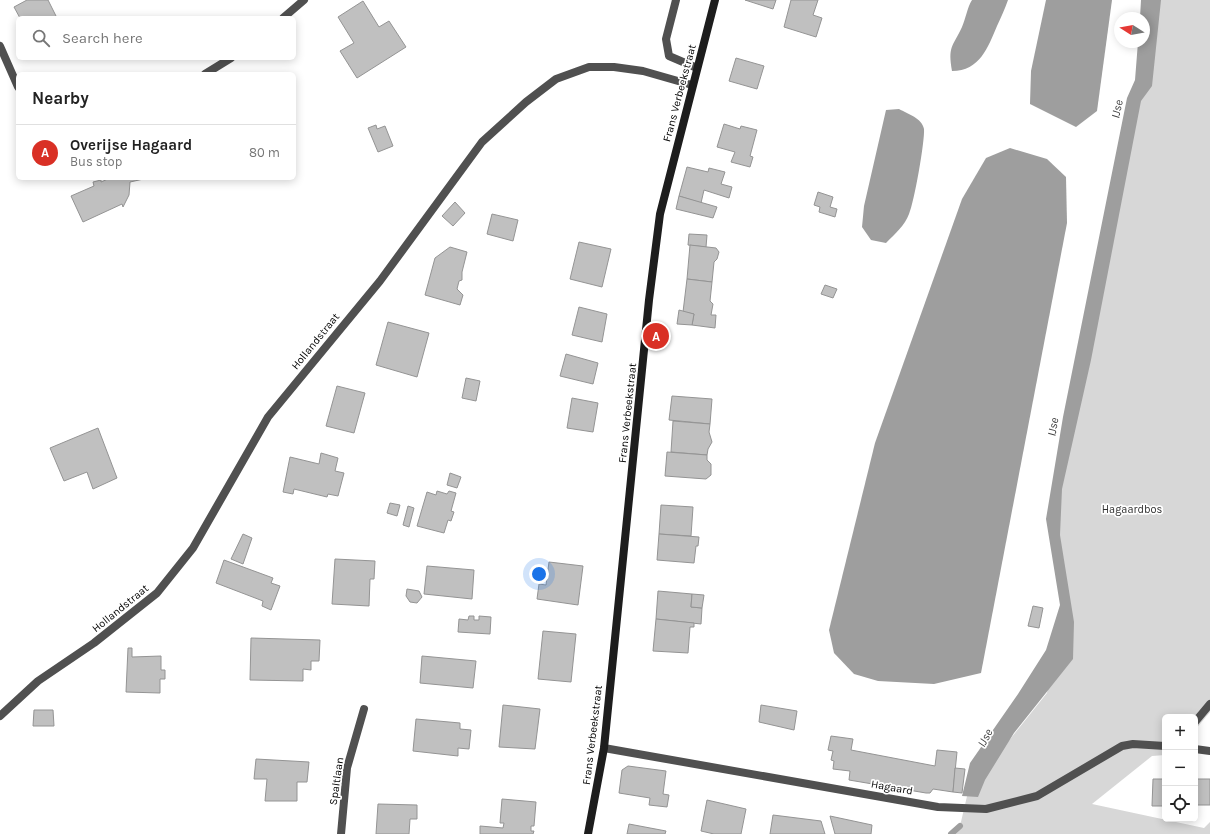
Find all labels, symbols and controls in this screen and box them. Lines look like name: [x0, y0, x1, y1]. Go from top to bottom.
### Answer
north arrow: [1114, 12, 1150, 48]
search box: [16, 16, 296, 60]
icon: search: [30, 27, 52, 49]
text: Search here: [62, 29, 143, 47]
street label: Frans Verbeekstraat: [660, 43, 699, 143]
text: Nearby: [32, 88, 89, 108]
water label: IJse: [1108, 98, 1126, 120]
text: Overijse Hagaard: [70, 136, 192, 154]
text: A: [41, 145, 49, 160]
text: 80 m: [249, 145, 280, 160]
text: Bus stop: [70, 154, 122, 169]
street label: Hollandstraat: [289, 310, 342, 372]
pin: A: [643, 321, 669, 351]
street label: Frans Verbeekstraat: [616, 362, 639, 464]
water label: IJse: [1044, 416, 1062, 437]
park label: Hagaardbos: [1102, 503, 1162, 516]
your location: [529, 564, 549, 584]
street label: Hollandstraat: [89, 582, 151, 635]
street label: Frans Verbeekstraat: [580, 684, 605, 786]
map controls: [1162, 714, 1198, 822]
button: +: [1162, 714, 1198, 750]
water label: IJse: [974, 726, 996, 750]
button: −: [1162, 750, 1198, 786]
street label: Spaltlaan: [327, 756, 346, 806]
street label: Hagaard: [870, 777, 914, 798]
button: locate: [1162, 786, 1198, 822]

